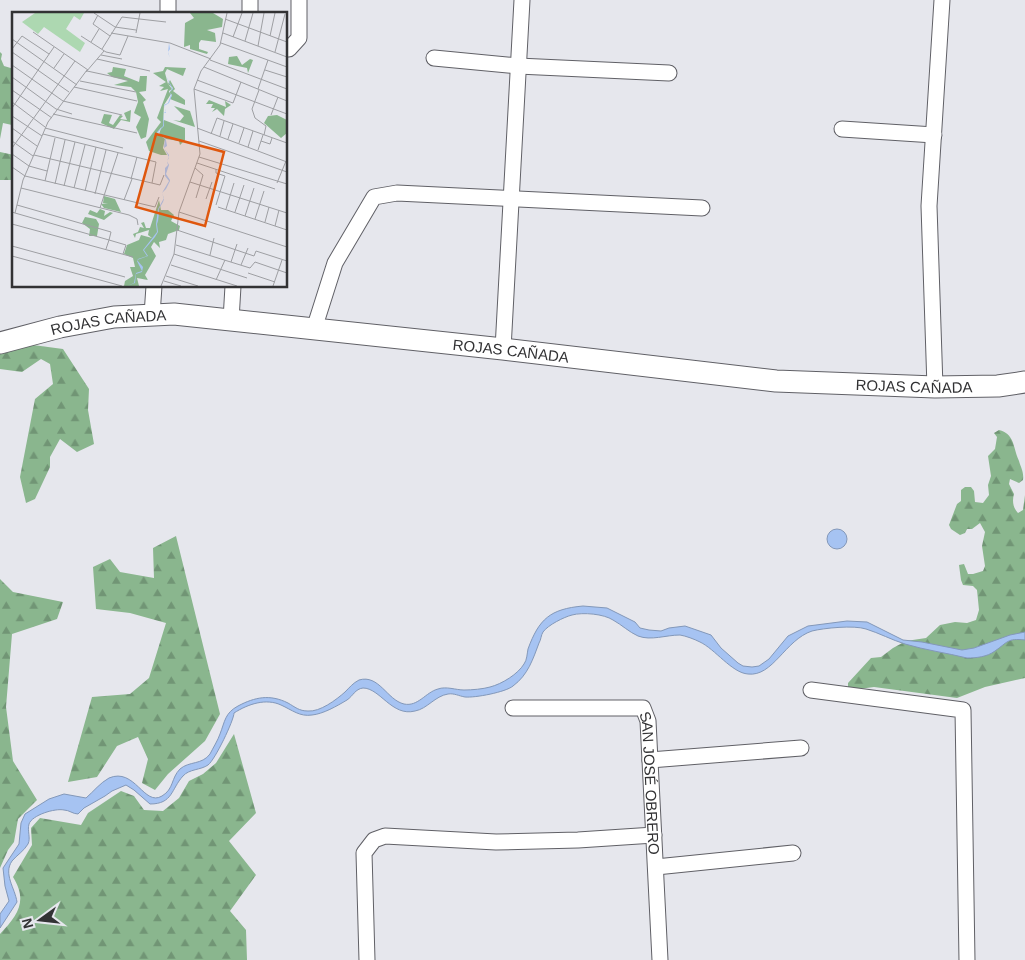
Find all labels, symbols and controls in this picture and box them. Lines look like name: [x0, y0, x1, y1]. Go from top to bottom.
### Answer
inset map: [12, 12, 288, 288]
street label: ROJAS CAÑADA: [49, 306, 167, 338]
street label: ROJAS CAÑADA: [452, 335, 570, 365]
street label: ROJAS CAÑADA: [855, 376, 973, 396]
street label: SAN JOSÉ OBRERO: [637, 709, 663, 855]
north arrow: [15, 895, 65, 945]
text: N: [18, 916, 36, 930]

